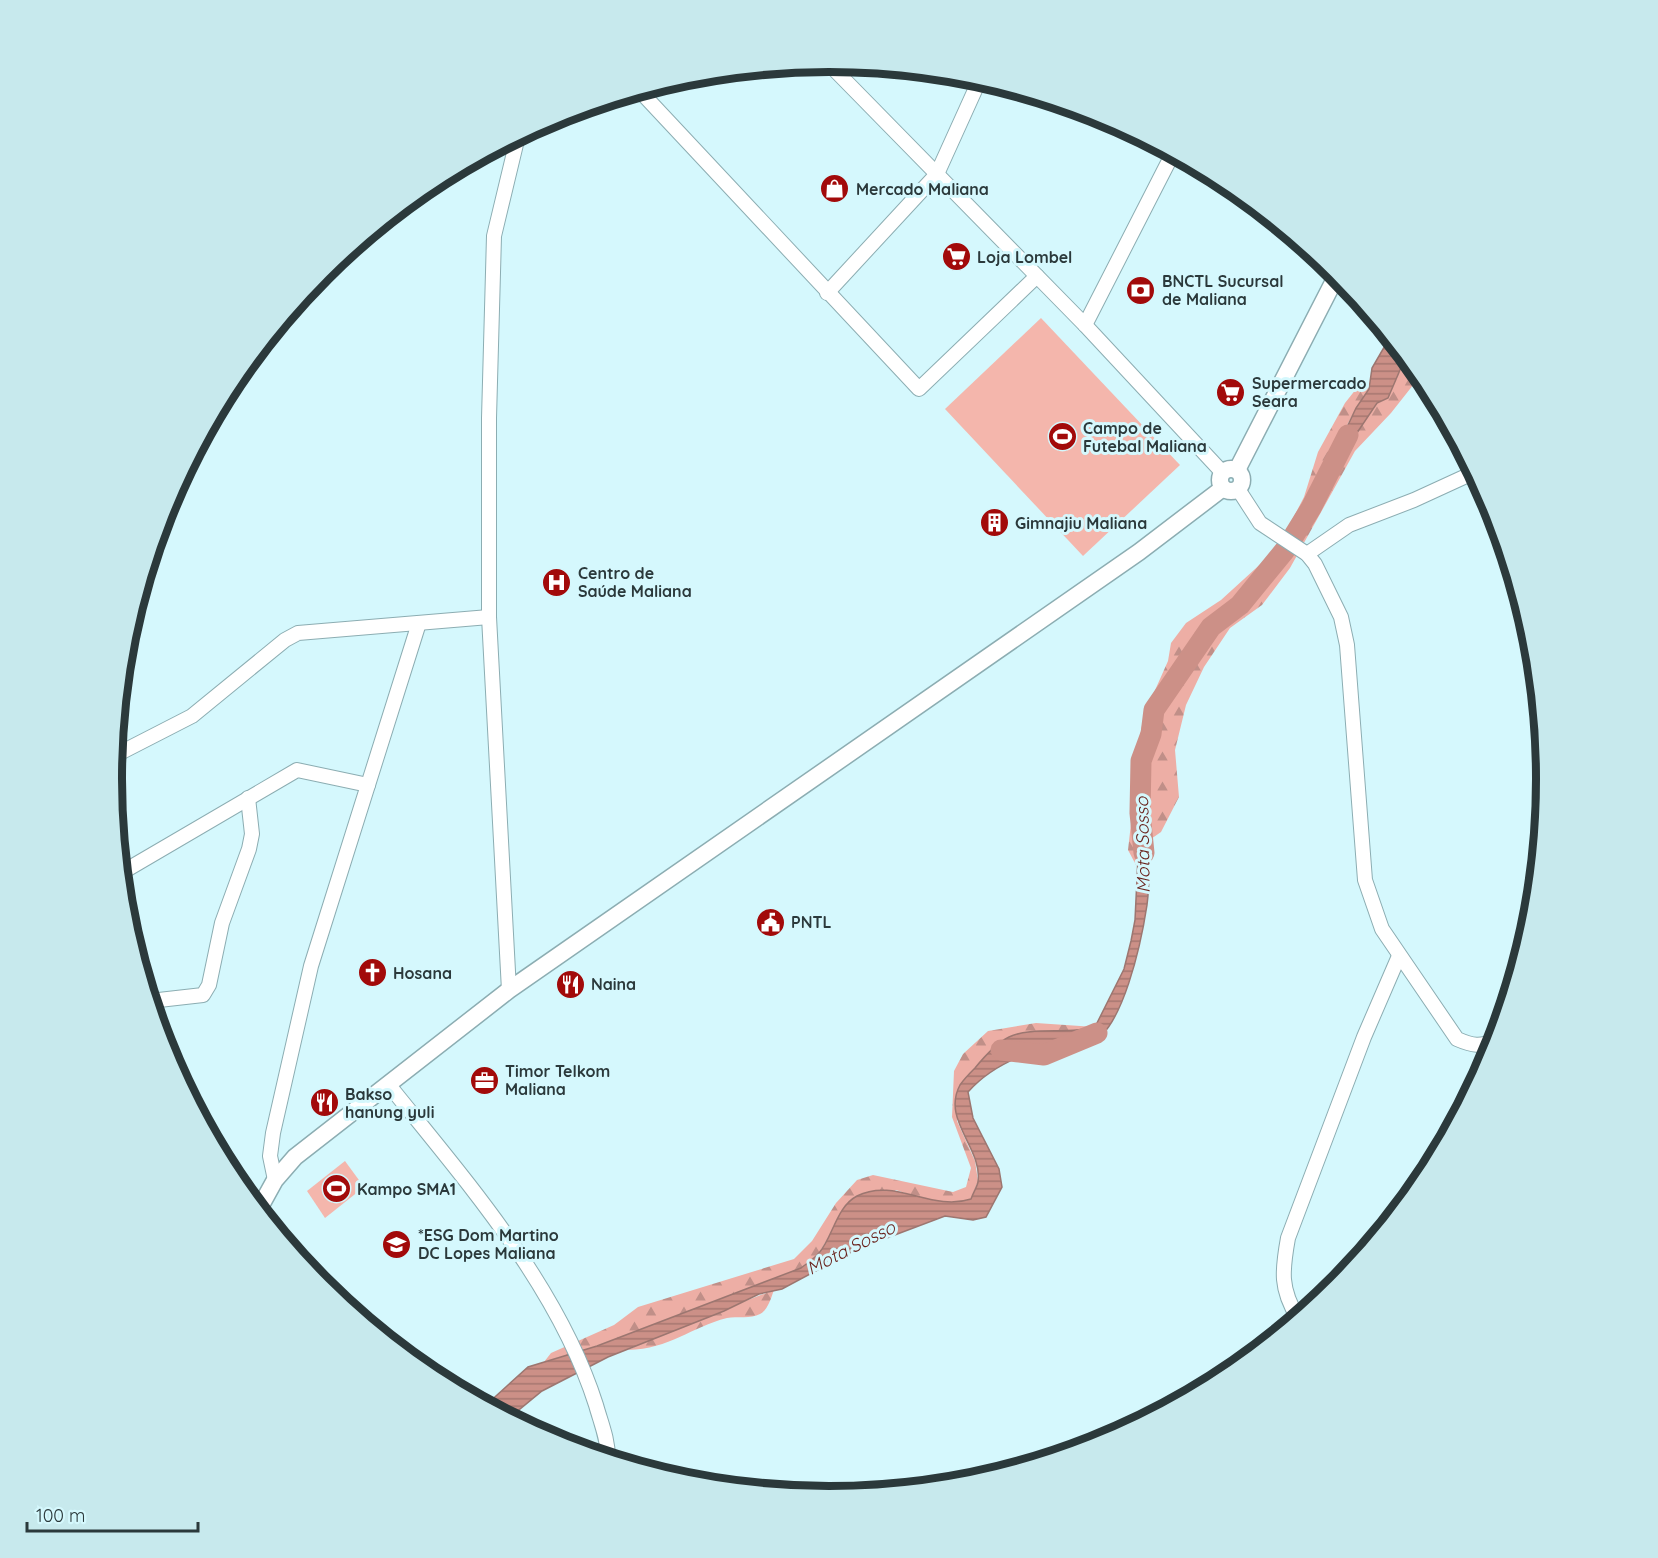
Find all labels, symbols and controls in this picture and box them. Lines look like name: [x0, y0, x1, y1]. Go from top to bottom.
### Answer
shop icon: Mercado Maliana: [819, 173, 851, 205]
place label: Mercado Maliana: [856, 179, 989, 199]
supermarket icon: Loja Lombel: [940, 241, 972, 273]
place label: Loja Lombel: [977, 247, 1072, 267]
place label: BNCTL Sucursal de Maliana: [1162, 271, 1284, 309]
bank icon: BNCTL Sucursal de Maliana: [1125, 274, 1157, 306]
place label: Supermercado Seara: [1252, 373, 1367, 411]
supermarket icon: Supermercado Seara: [1215, 376, 1247, 408]
place label: Campo de Futebal Maliana: [1083, 418, 1207, 456]
sports icon: Campo de Futebal Maliana: [1046, 421, 1078, 453]
building icon: Gimnajiu Maliana: [978, 507, 1010, 539]
place label: Gimnajiu Maliana: [1015, 513, 1147, 533]
place label: Centro de Saúde Maliana: [578, 563, 692, 601]
hospital icon: Centro de Saúde Maliana: [541, 566, 573, 598]
water label: Mota Sosso: [1130, 795, 1155, 893]
public building icon: PNTL: [754, 906, 786, 938]
place label: PNTL: [791, 912, 831, 932]
church icon: Hosana: [356, 957, 388, 989]
place label: Hosana: [393, 963, 452, 983]
restaurant icon: Naina: [554, 968, 586, 1000]
place label: Naina: [591, 974, 636, 994]
place label: Timor Telkom Maliana: [505, 1061, 610, 1099]
office icon: Timor Telkom Maliana: [468, 1064, 500, 1096]
place label: Bakso hanung yuli: [345, 1084, 434, 1122]
restaurant icon: Bakso hanung yuli: [308, 1087, 340, 1119]
sports icon: Kampo SMA1: [320, 1173, 352, 1205]
place label: Kampo SMA1: [357, 1179, 456, 1199]
water label: Mota Sosso: [803, 1215, 900, 1280]
place label: *ESG Dom Martino DC Lopes Maliana: [418, 1225, 559, 1263]
school or university icon: *ESG Dom Martino DC Lopes Maliana: [381, 1228, 413, 1260]
scale bar: [27, 1495, 198, 1533]
text: 100 m: [36, 1504, 85, 1527]

